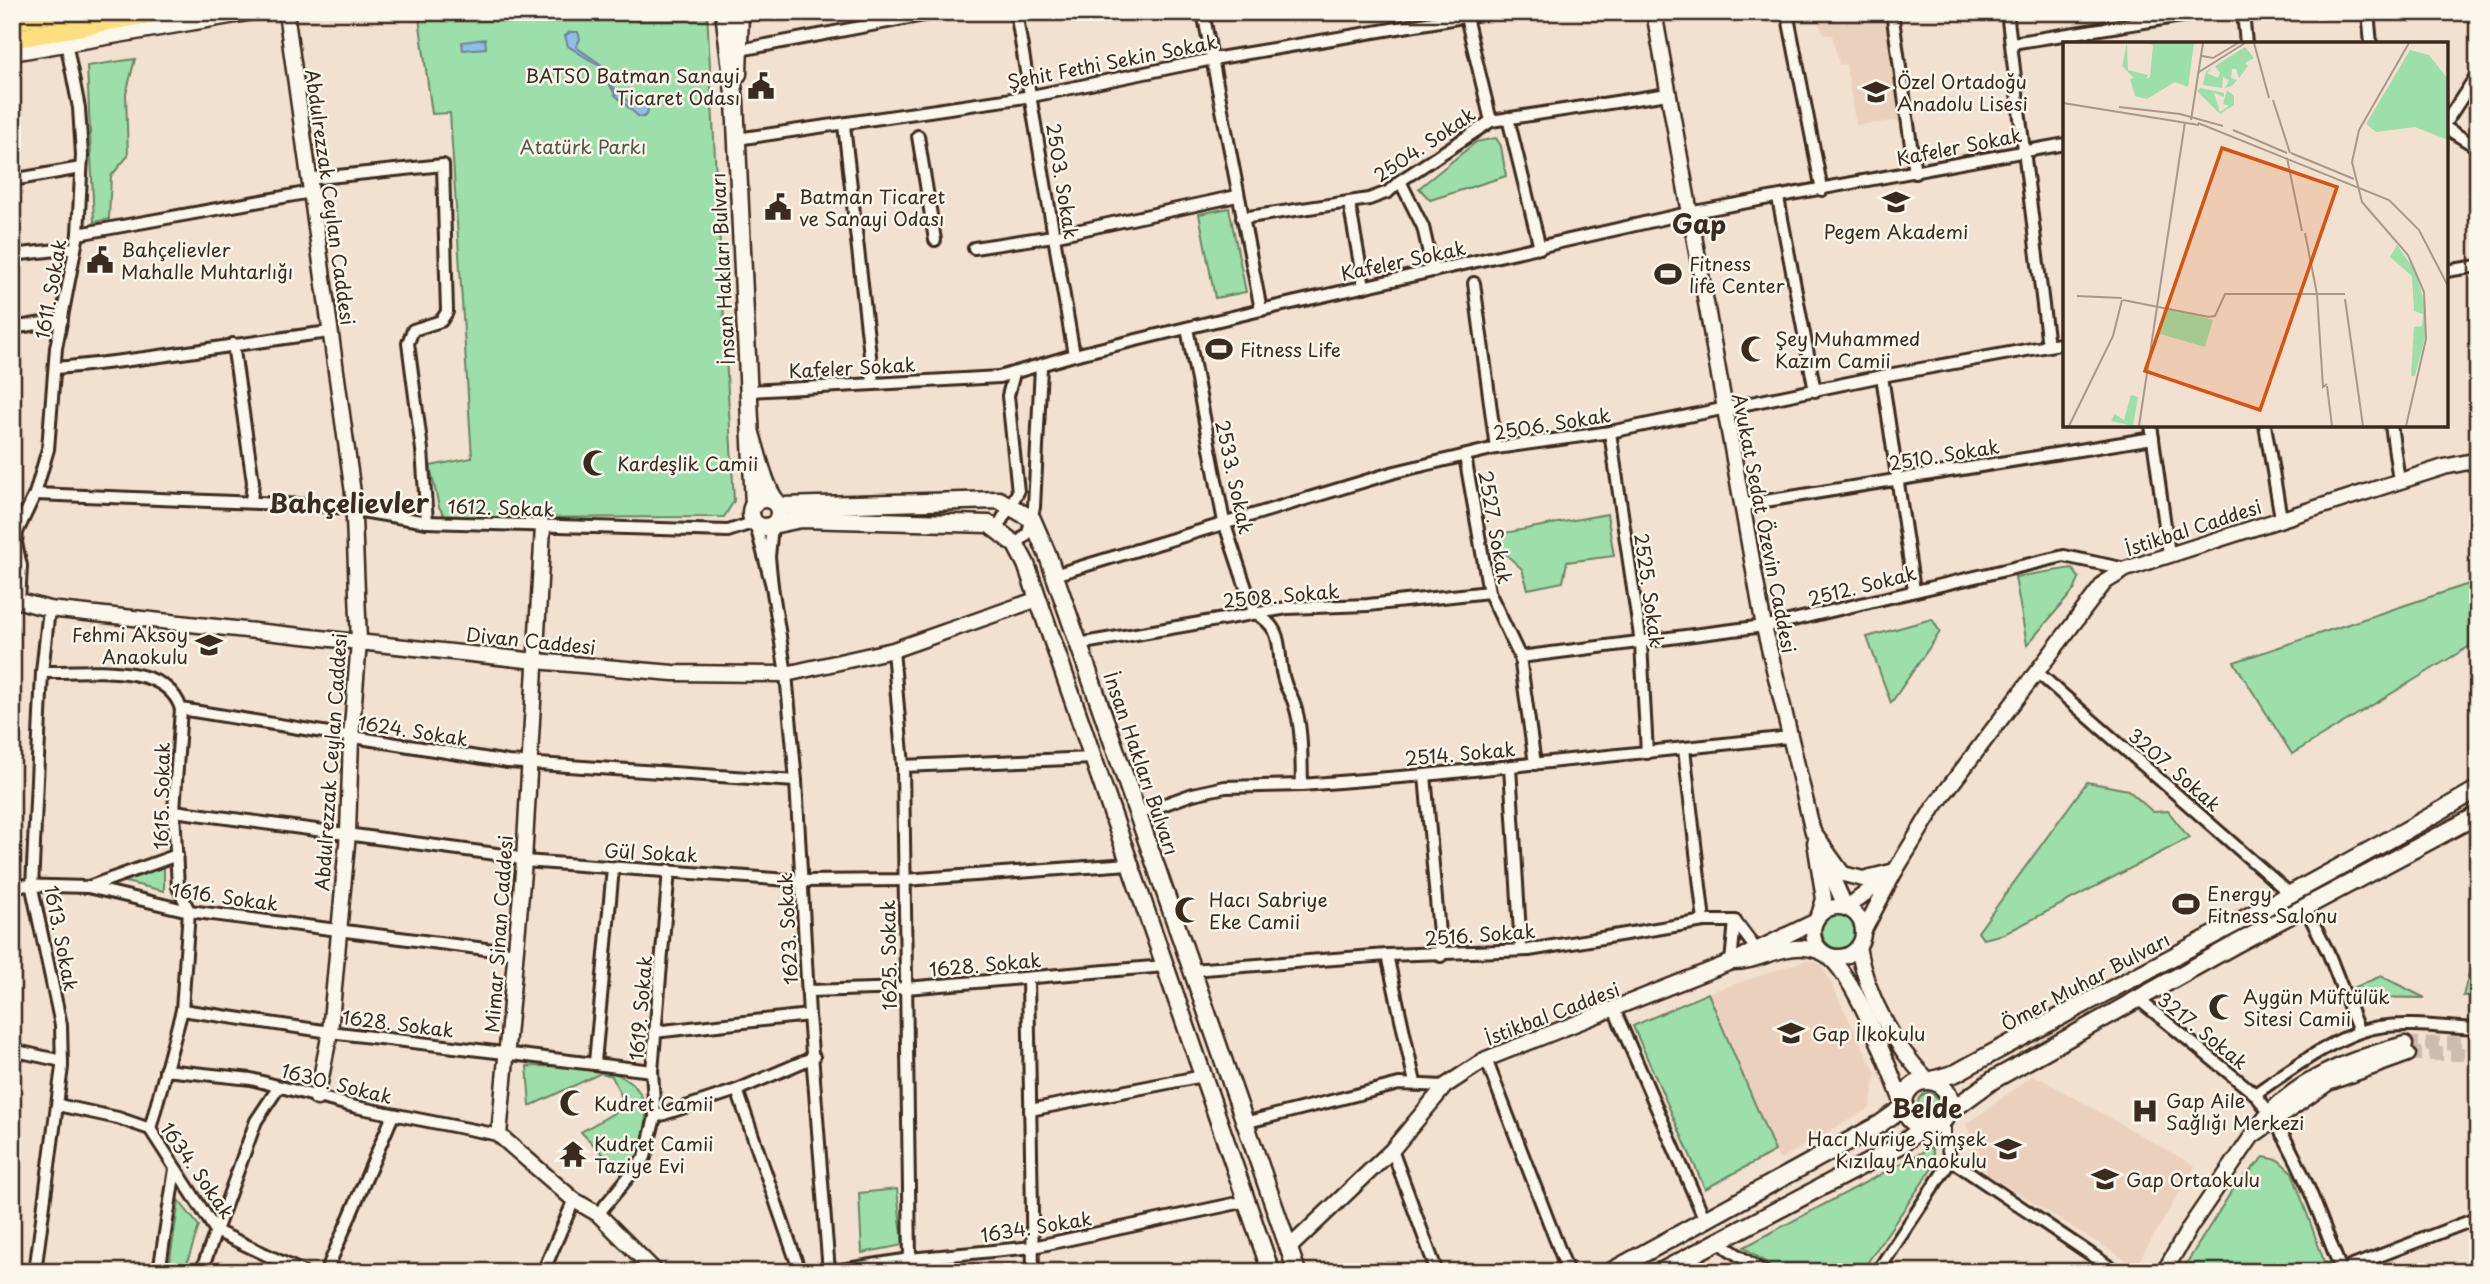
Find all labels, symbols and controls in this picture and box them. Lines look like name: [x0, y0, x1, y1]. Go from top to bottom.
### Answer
street label: Şehit Fethi Sekin Sokak: [1004, 27, 1220, 95]
inset map: [2063, 42, 2448, 427]
place label: BATSO Batman Sanayi Ticaret Odası: [525, 61, 740, 111]
street label: Abdulrezzak Ceylan Caddesi: [299, 67, 363, 327]
place label: Özel Ortadoğu Anadolu Lisesi: [1897, 67, 2028, 117]
public building icon: BATSO Batman Sanayi Ticaret Odası: [746, 71, 776, 101]
school or university icon: Özel Ortadoğu Anadolu Lisesi: [1861, 77, 1891, 107]
street label: 2504. Sokak: [1368, 100, 1480, 188]
street label: Kafeler Sokak: [1894, 120, 2024, 172]
street label: 2503. Sokak: [1040, 121, 1086, 241]
park label: Atatürk Parkı: [520, 132, 646, 160]
street label: İnsan Hakları Bulvarı: [703, 172, 741, 366]
place label: Batman Ticaret ve Sanayi Odası: [799, 182, 946, 232]
school or university icon: Pegem Akademi: [1881, 187, 1911, 217]
public building icon: Batman Ticaret ve Sanayi Odası: [763, 192, 793, 222]
district label: Gap: [1672, 204, 1726, 243]
place label: Pegem Akademi: [1824, 217, 1968, 245]
street label: Kafeler Sokak: [1338, 233, 1468, 287]
place label: Bahçelievler Mahalle Muhtarlığı: [121, 235, 293, 285]
street label: 1611. Sokak: [27, 236, 73, 341]
public building icon: Bahçelievler Mahalle Muhtarlığı: [85, 245, 115, 275]
place label: Fitness life Center: [1689, 249, 1785, 299]
sports icon: Fitness life Center: [1653, 259, 1683, 289]
place label: Şey Muhammed Kazım Camii: [1775, 324, 1920, 374]
sports icon: Fitness Life: [1204, 334, 1234, 364]
mosque icon: Şey Muhammed Kazım Camii: [1739, 334, 1769, 364]
place label: Fitness Life: [1240, 335, 1341, 363]
street label: Kafeler Sokak: [788, 350, 916, 384]
street label: Avukat Sedat Özevin Caddesi: [1726, 391, 1804, 655]
street label: 2506. Sokak: [1491, 400, 1613, 446]
street label: 2533. Sokak: [1209, 417, 1261, 537]
street label: 2510. Sokak: [1887, 431, 2001, 477]
mosque icon: Kardeşlik Camii: [581, 448, 611, 478]
place label: Kardeşlik Camii: [617, 449, 758, 477]
street label: 2527. Sokak: [1472, 468, 1520, 586]
district label: Bahçelievler: [269, 483, 430, 522]
street label: 1612. Sokak: [447, 491, 555, 523]
street label: İstikbal Caddesi: [2121, 492, 2265, 562]
street label: 2525. Sokak: [1628, 531, 1672, 649]
street label: 2512. Sokak: [1805, 558, 1919, 612]
street label: 2508. Sokak: [1222, 576, 1341, 614]
street label: Divan Caddesi: [465, 619, 597, 661]
place label: Fehmi Aksoy Anaokulu: [72, 620, 188, 670]
school or university icon: Fehmi Aksoy Anaokulu: [194, 630, 224, 660]
street label: Abdulrezzak Ceylan Caddesi: [307, 632, 353, 892]
street label: İnsan Hakları Bulvarı: [1097, 667, 1187, 859]
street label: 1624. Sokak: [356, 707, 470, 753]
street label: 3207. Sokak: [2122, 721, 2228, 817]
street label: 2514. Sokak: [1404, 734, 1516, 772]
street label: 1615. Sokak: [146, 742, 176, 850]
street label: Mimar Sinan Caddesi: [477, 834, 519, 1034]
street label: Gül Sokak: [603, 836, 699, 868]
street label: 1623. Sokak: [770, 872, 804, 986]
street label: 1616. Sokak: [170, 875, 280, 917]
place label: Energy Fitness Salonu: [2207, 879, 2338, 929]
street label: 1613. Sokak: [38, 883, 86, 993]
place label: Hacı Sabriye Eke Camii: [1209, 885, 1328, 935]
sports icon: Energy Fitness Salonu: [2171, 889, 2201, 919]
mosque icon: Hacı Sabriye Eke Camii: [1173, 895, 1203, 925]
street label: 1625. Sokak: [873, 899, 903, 1011]
street label: 2516. Sokak: [1424, 916, 1536, 952]
street label: Ömer Muhar Bulvarı: [1996, 925, 2174, 1037]
street label: 1628. Sokak: [928, 945, 1042, 983]
street label: 1619. Sokak: [621, 954, 659, 1062]
street label: İstikbal Caddesi: [1481, 974, 1623, 1052]
place label: Aygün Müftülük Sitesi Camii: [2243, 982, 2390, 1032]
street label: 3217. Sokak: [2152, 985, 2255, 1076]
mosque icon: Aygün Müftülük Sitesi Camii: [2207, 992, 2237, 1022]
street label: 1628. Sokak: [341, 1002, 456, 1044]
school or university icon: Gap İlkokulu: [1776, 1018, 1806, 1048]
place label: Gap İlkokulu: [1812, 1019, 1925, 1047]
street label: 1630. Sokak: [279, 1056, 395, 1110]
place label: Gap Aile Sağlığı Merkezi: [2166, 1086, 2304, 1136]
mosque icon: Kudret Camii: [558, 1088, 588, 1118]
district label: Belde: [1892, 1088, 1962, 1127]
place label: Kudret Camii: [594, 1089, 714, 1117]
hospital icon: Gap Aile Sağlığı Merkezi: [2130, 1096, 2160, 1126]
street label: 1634. Sokak: [154, 1116, 242, 1224]
place label: Hacı Nuriye Şimşek Kızılay Anaokulu: [1808, 1124, 1987, 1174]
place label: Kudret Camii Taziye Evi: [594, 1129, 714, 1179]
school or university icon: Hacı Nuriye Şimşek Kızılay Anaokulu: [1993, 1134, 2023, 1164]
temple icon: Kudret Camii Taziye Evi: [558, 1139, 588, 1169]
school or university icon: Gap Ortaokulu: [2090, 1164, 2120, 1194]
place label: Gap Ortaokulu: [2126, 1165, 2260, 1193]
street label: 1634. Sokak: [979, 1203, 1094, 1249]

